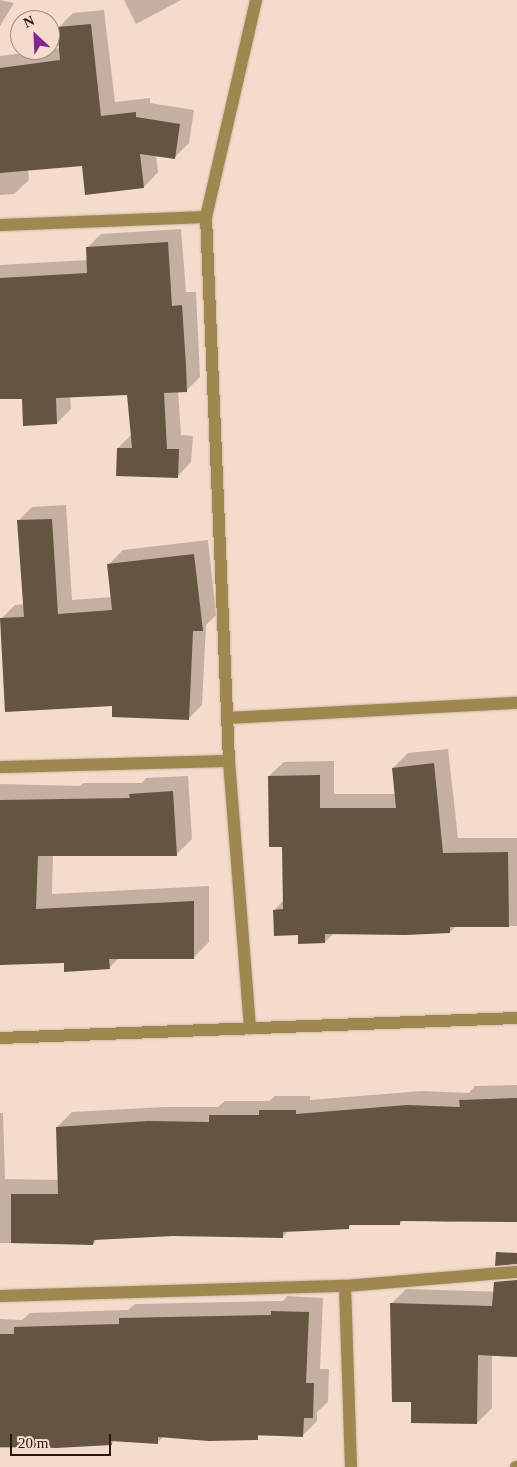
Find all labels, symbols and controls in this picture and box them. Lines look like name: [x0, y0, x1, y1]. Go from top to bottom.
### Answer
north arrow: [10, 10, 60, 60]
text: N: [21, 13, 37, 31]
scale bar: [12, 1424, 114, 1456]
text: 20 m: [18, 1435, 48, 1451]

